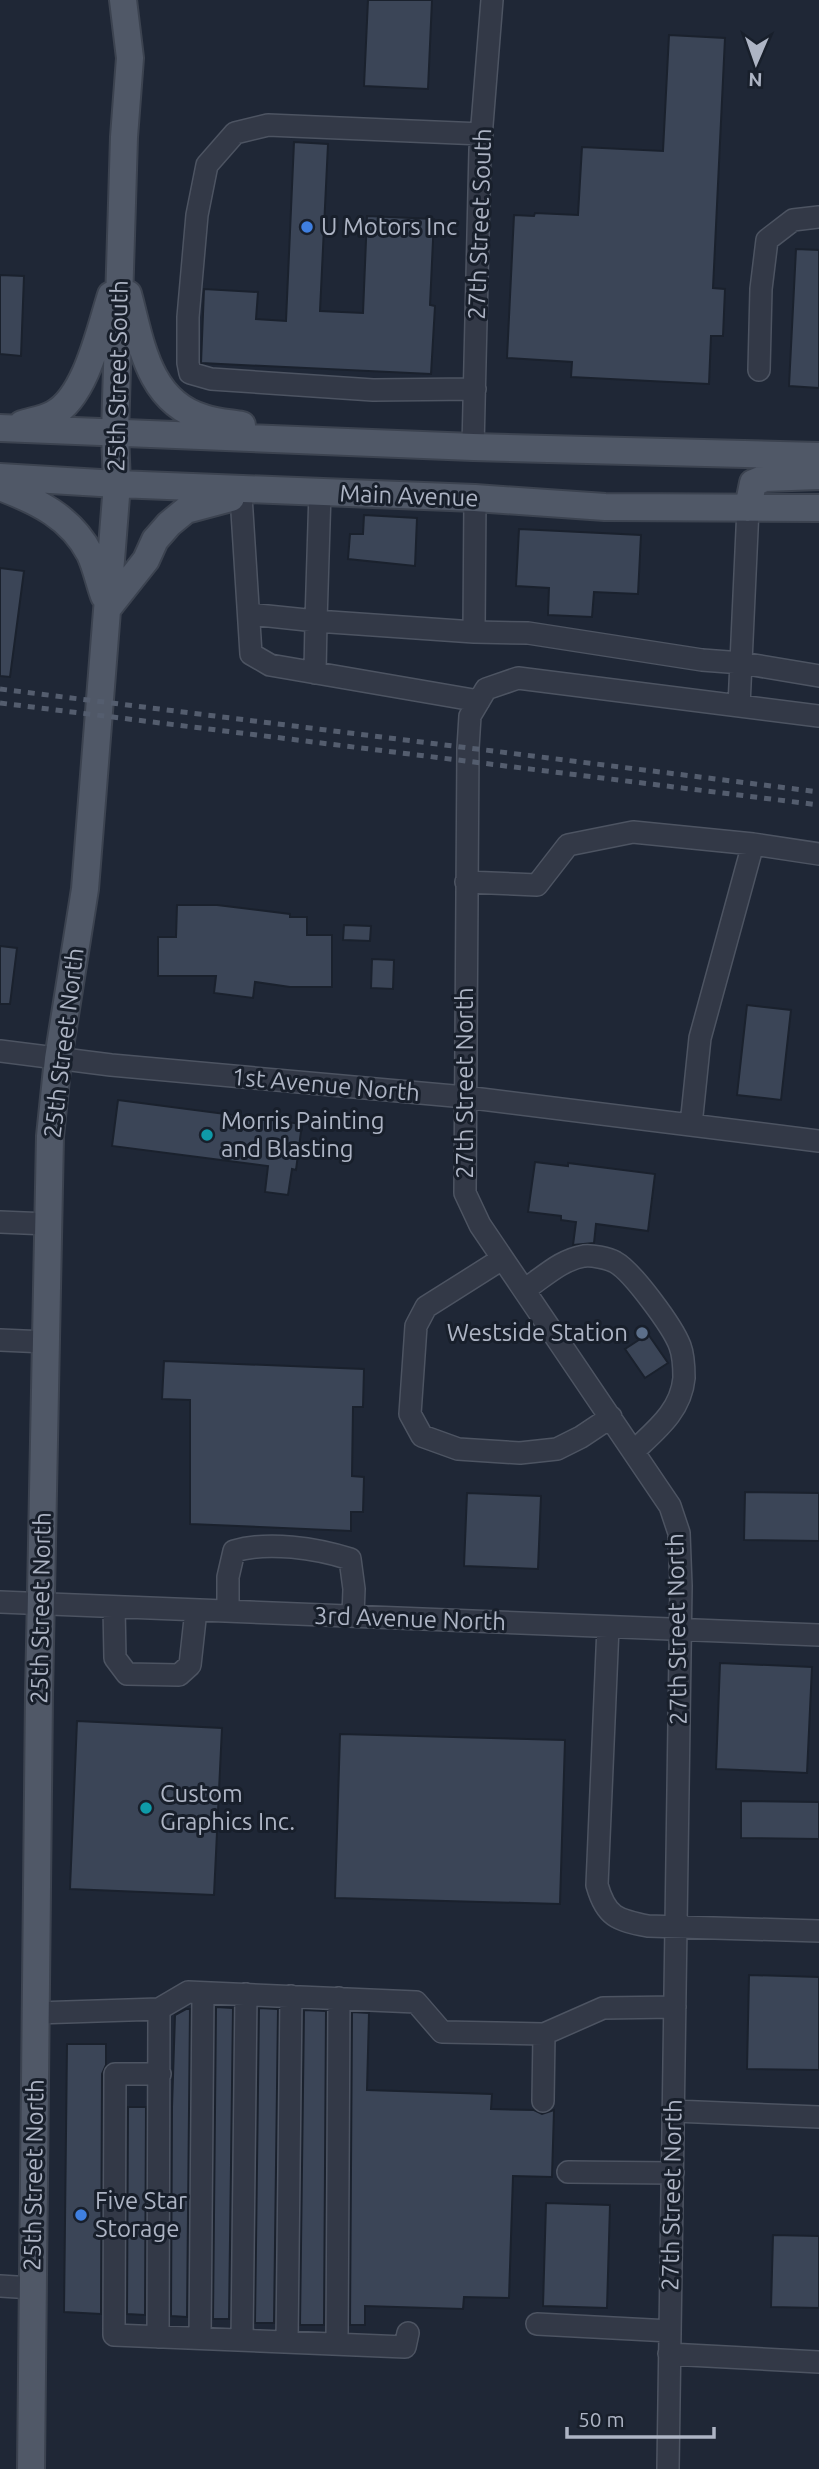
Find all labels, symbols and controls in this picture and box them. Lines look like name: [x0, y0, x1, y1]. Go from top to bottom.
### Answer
north arrow: [721, 28, 791, 98]
text: N: [748, 69, 763, 91]
street label: 27th Street South: [463, 128, 496, 320]
place label: U Motors Inc: [321, 213, 457, 240]
marker: U Motors Inc: [299, 219, 315, 235]
street label: 25th Street South: [102, 280, 133, 472]
street label: Main Avenue: [339, 480, 479, 511]
street label: 25th Street North: [38, 946, 89, 1140]
street label: 27th Street North: [451, 987, 478, 1179]
street label: 1st Avenue North: [231, 1063, 421, 1106]
place label: Morris Painting and Blasting: [221, 1107, 385, 1162]
marker: Morris Painting and Blasting: [199, 1127, 215, 1143]
place label: Westside Station: [447, 1319, 628, 1346]
marker: Westside Station: [634, 1325, 650, 1341]
street label: 25th Street North: [25, 1512, 56, 1704]
street label: 27th Street North: [661, 1533, 692, 1725]
street label: 3rd Avenue North: [314, 1602, 506, 1635]
place label: Custom Graphics Inc.: [160, 1780, 295, 1835]
marker: Custom Graphics Inc.: [138, 1800, 154, 1816]
street label: 25th Street North: [18, 2079, 49, 2271]
street label: 27th Street North: [656, 2099, 687, 2291]
place label: Five Star Storage: [95, 2187, 187, 2242]
marker: Five Star Storage: [73, 2207, 89, 2223]
scale bar: [567, 2396, 714, 2440]
text: 50 m: [578, 2407, 625, 2431]

